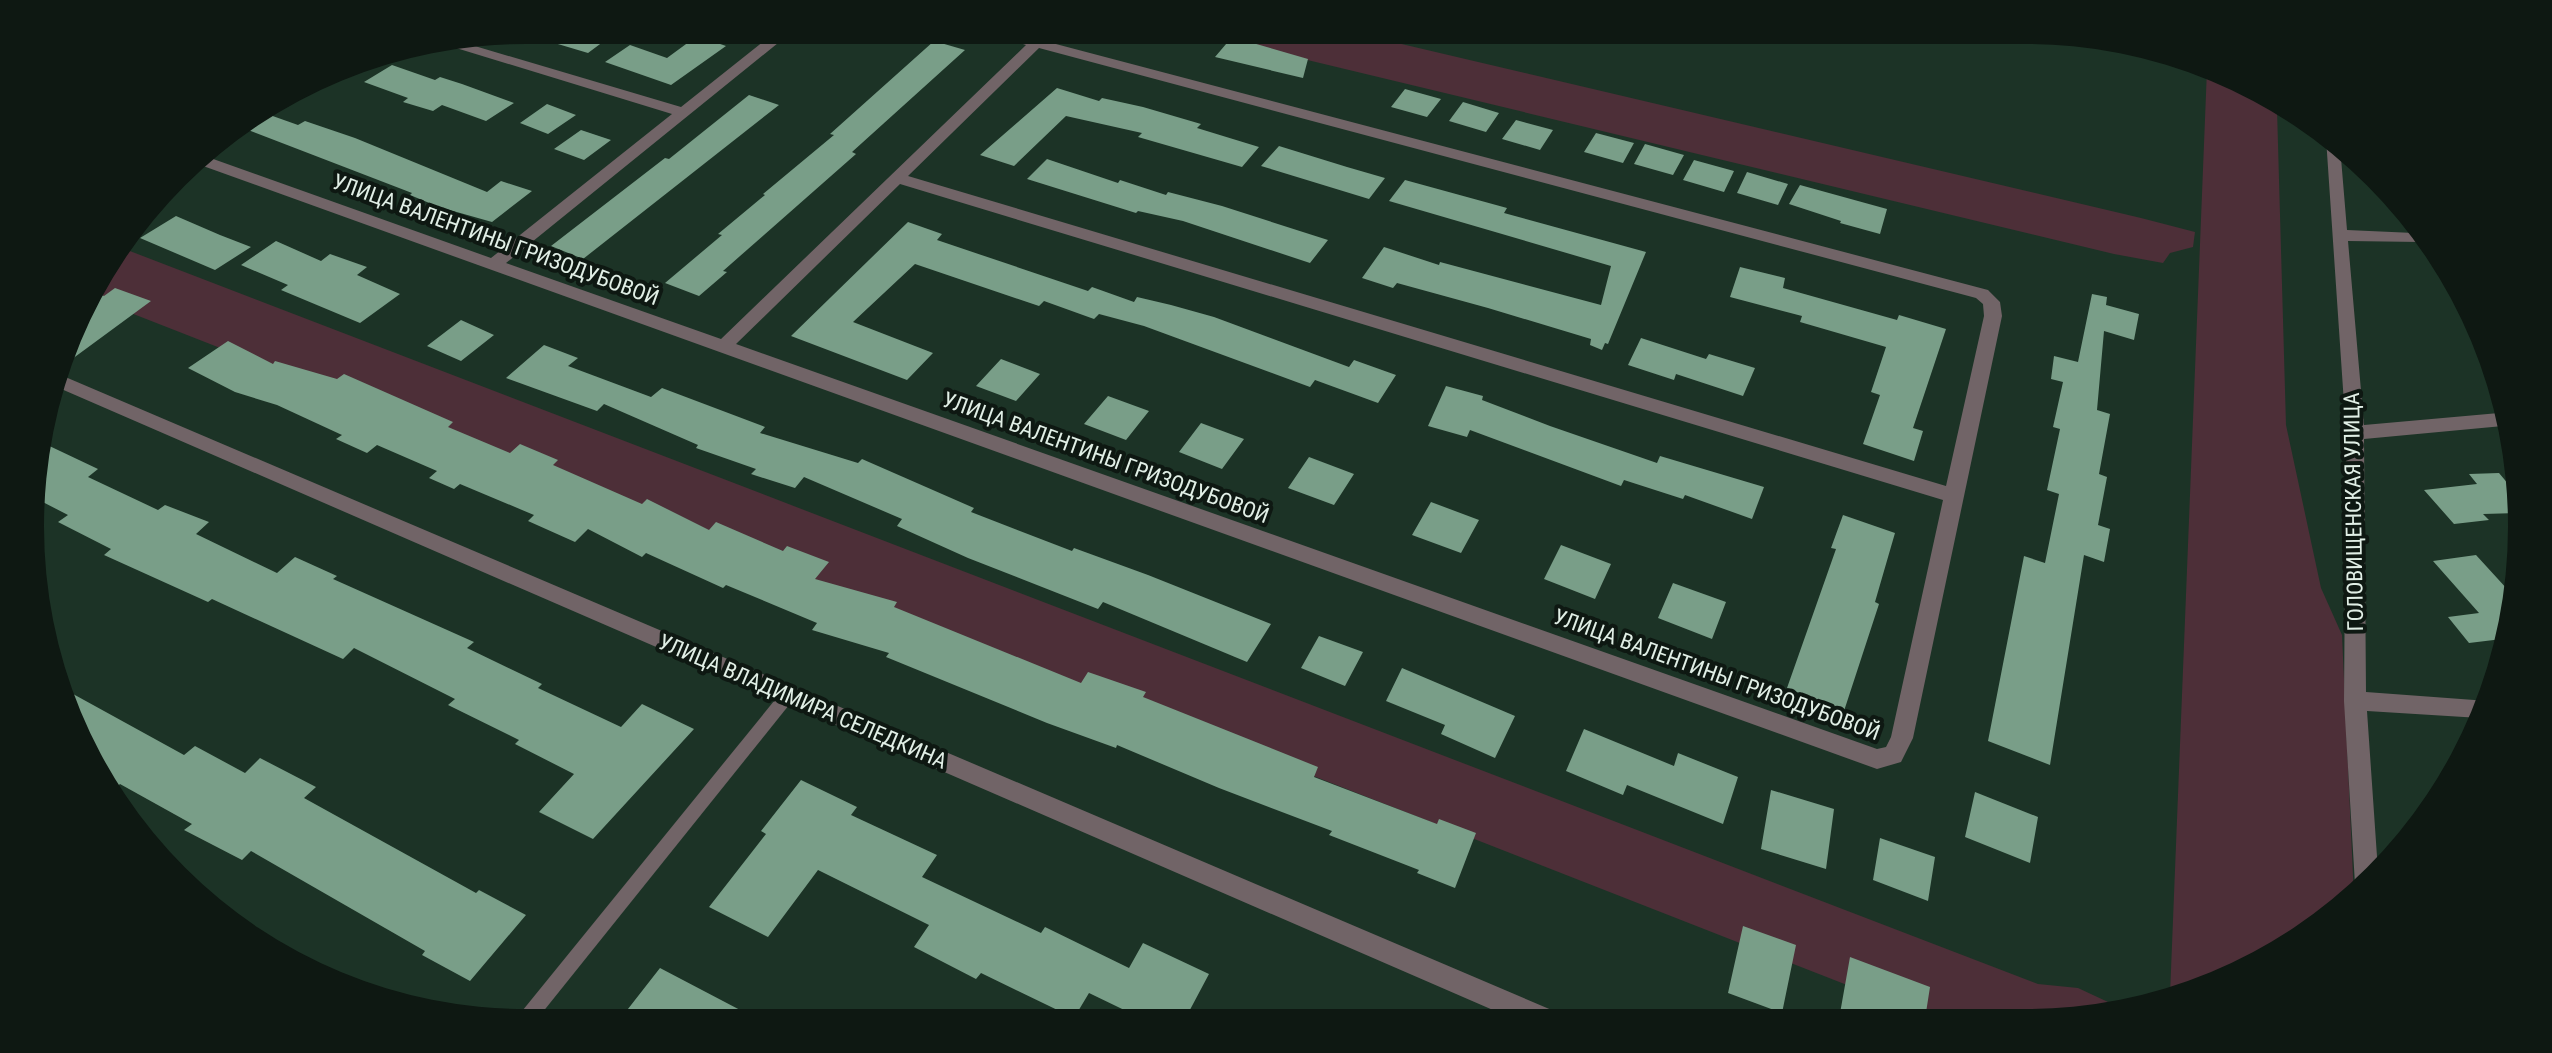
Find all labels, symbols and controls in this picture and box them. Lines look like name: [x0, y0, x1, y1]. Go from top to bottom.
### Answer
street label: УЛИЦА ВАЛЕНТИНЫ ГРИЗОДУБОВОЙ: [329, 169, 662, 310]
street label: УЛИЦА ВАЛЕНТИНЫ ГРИЗОДУБОВОЙ: [939, 387, 1272, 528]
street label: ГОЛОВИЩЕНСКАЯ УЛИЦА: [2339, 392, 2368, 632]
street label: УЛИЦА ВАЛЕНТИНЫ ГРИЗОДУБОВОЙ: [1550, 604, 1883, 745]
street label: УЛИЦА ВЛАДИМИРА СЕЛЕДКИНА: [655, 629, 951, 774]

